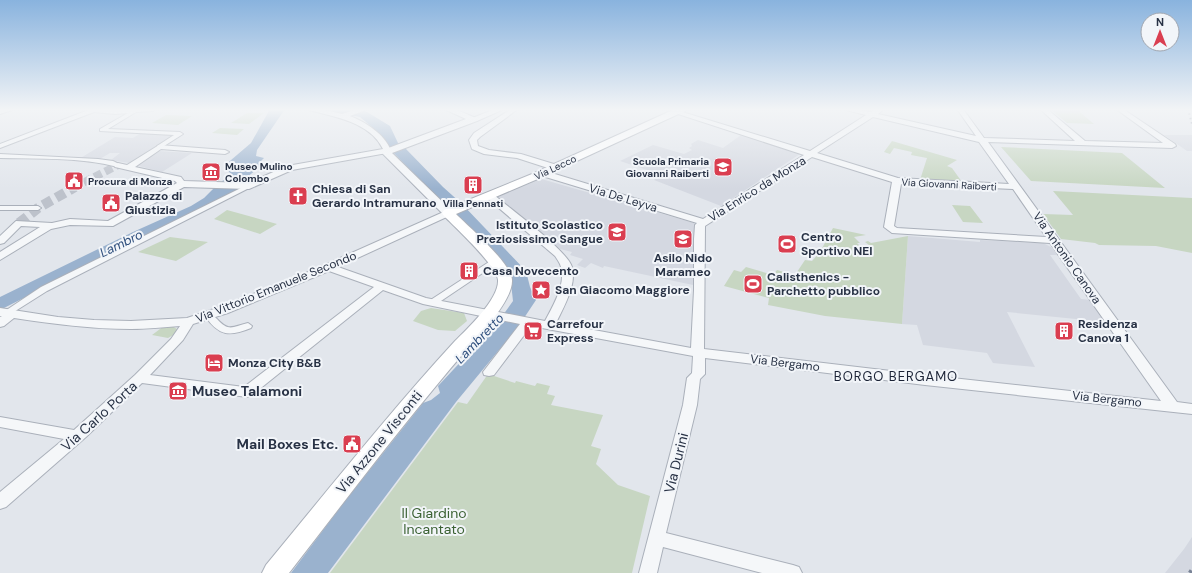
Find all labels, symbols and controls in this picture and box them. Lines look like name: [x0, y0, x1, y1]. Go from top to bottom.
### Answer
north arrow: [1140, 12, 1180, 52]
text: N: [1156, 15, 1164, 29]
street label: Via Lecco: [532, 152, 579, 183]
street label: Via Enrico da Monza: [705, 152, 809, 226]
place label: Scuola Primaria Giovanni Raiberti: [626, 155, 709, 180]
school or university icon: Scuola Primaria Giovanni Raiberti: [712, 156, 734, 178]
place label: Museo Mulino Colombo: [225, 160, 293, 185]
museum icon: Museo Mulino Colombo: [200, 161, 222, 183]
public building icon: Procura di Monza: [63, 170, 85, 192]
building icon: Villa Pennati: [462, 174, 484, 196]
place label: Procura di Monza: [88, 175, 172, 188]
street label: Via Giovanni Raiberti: [901, 176, 997, 193]
street label: Via De Leyva: [587, 180, 659, 216]
place label: Chiesa di San Gerardo Intramurano: [312, 181, 436, 211]
church icon: Chiesa di San Gerardo Intramurano: [287, 185, 309, 207]
place label: Palazzo di Giustizia: [125, 188, 182, 218]
public building icon: Palazzo di Giustizia: [100, 192, 122, 214]
place label: Villa Pennati: [443, 197, 503, 210]
street label: Via Antonio Canova: [1029, 209, 1105, 307]
place label: Istituto Scolastico Preziosissimo Sangue: [476, 217, 603, 247]
school or university icon: Istituto Scolastico Preziosissimo Sangue: [606, 221, 628, 243]
water label: Lambro: [97, 226, 146, 261]
school or university icon: Asilo Nido Marameo: [672, 228, 694, 250]
place label: Centro Sportivo NEI: [801, 229, 872, 259]
sports icon: Centro Sportivo NEI: [776, 233, 798, 255]
street label: Via Vittorio Emanuele Secondo: [193, 247, 359, 327]
place label: Asilo Nido Marameo: [654, 250, 712, 280]
building icon: Casa Novecento: [458, 260, 480, 282]
place label: Casa Novecento: [483, 263, 579, 279]
place label: Calisthenics - Parchetto pubblico: [767, 269, 880, 299]
sports icon: Calisthenics - Parchetto pubblico: [742, 273, 764, 295]
place icon: San Giacomo Maggiore: [530, 279, 552, 301]
place label: San Giacomo Maggiore: [555, 282, 690, 298]
water label: Lambretto: [451, 310, 508, 367]
place label: Carrefour Express: [547, 316, 604, 346]
place label: Residenza Canova 1: [1078, 316, 1138, 346]
supermarket icon: Carrefour Express: [522, 320, 544, 342]
building icon: Residenza Canova 1: [1053, 320, 1075, 342]
street label: Via Bergamo: [749, 351, 821, 375]
hotel icon: Monza City B&B: [203, 352, 225, 374]
place label: Monza City B&B: [228, 355, 322, 371]
district label: BORGO BERGAMO: [834, 368, 958, 385]
street label: Via Carlo Porta: [57, 377, 141, 455]
museum icon: Museo Talamoni: [167, 380, 189, 402]
place label: Museo Talamoni: [192, 382, 302, 400]
street label: Via Azzone Visconti: [332, 387, 426, 497]
street label: Via Bergamo: [1071, 387, 1143, 411]
street label: Via Durini: [660, 431, 692, 495]
public building icon: Mail Boxes Etc.: [341, 433, 363, 455]
place label: Mail Boxes Etc.: [237, 435, 338, 453]
park label: Il Giardino Incantato: [401, 504, 467, 538]

